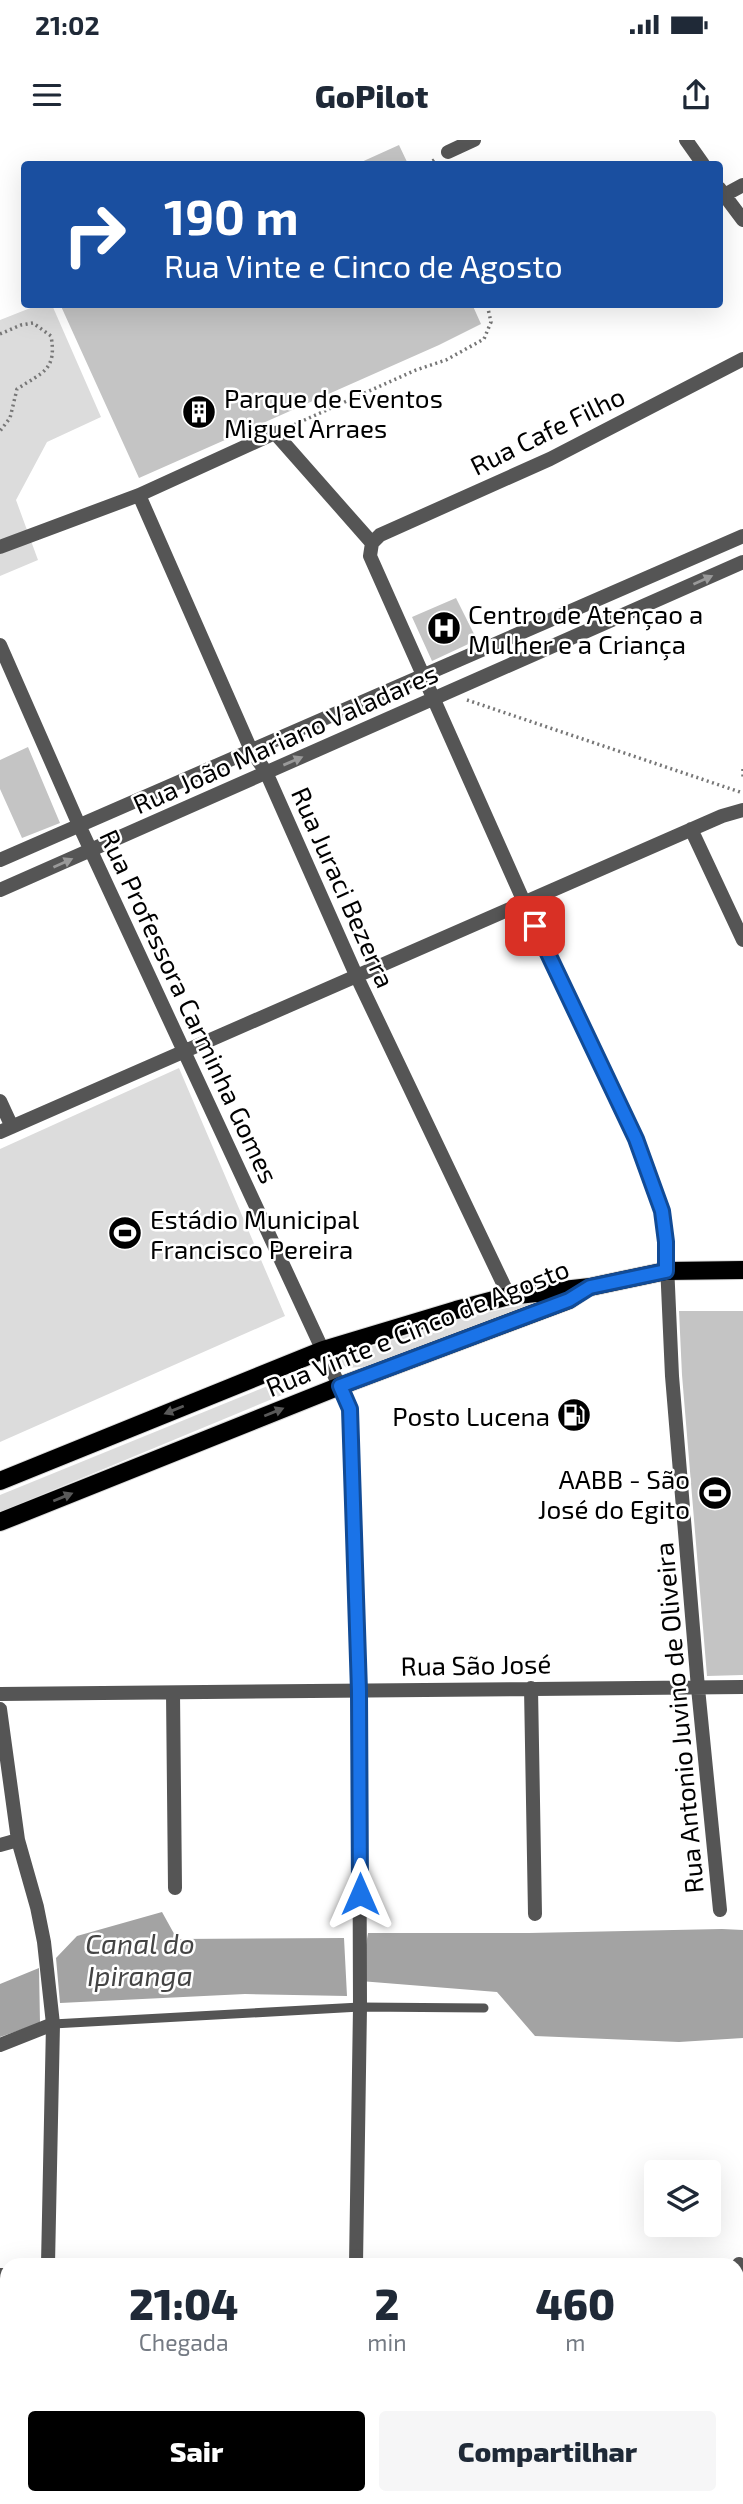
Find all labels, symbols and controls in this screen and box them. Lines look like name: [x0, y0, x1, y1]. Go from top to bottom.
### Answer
text: 21:02: [35, 9, 100, 40]
icon: menu: [28, 76, 66, 114]
text: GoPilot: [315, 76, 428, 114]
icon: share: [677, 76, 715, 114]
text: 190 m: [164, 186, 299, 245]
icon: right: [49, 189, 140, 280]
text: Rua Vinte e Cinco de Agosto: [164, 246, 563, 284]
street label: Rua Cafe Filho: [465, 379, 629, 481]
place label: Parque de Eventos Miguel Arraes: [224, 382, 443, 443]
building icon: Parque de Eventos Miguel Arraes: [180, 393, 218, 431]
one-way arrow: [693, 574, 713, 586]
place label: Centro de Atençao a Mulher e a Criança: [468, 598, 703, 661]
hospital icon: Centro de Atençao a Mulher e a Criança: [425, 609, 463, 647]
street label: Rua João Mariano Valadares: [128, 657, 442, 819]
one-way arrow: [283, 755, 304, 766]
street label: Rua Juraci Bezerra: [286, 782, 402, 992]
street label: Rua Professora Carminha Gomes: [94, 824, 286, 1188]
one-way arrow: [52, 857, 73, 868]
pin: [505, 896, 565, 956]
icon: arrive: [516, 907, 554, 945]
place label: Estádio Municipal Francisco Pereira: [150, 1203, 360, 1264]
sports icon: Estádio Municipal Francisco Pereira: [106, 1214, 144, 1252]
street label: Rua Vinte e Cinco de Agosto: [261, 1252, 573, 1402]
fuel station icon: Posto Lucena: [555, 1396, 593, 1434]
place label: Posto Lucena: [392, 1400, 550, 1431]
one-way arrow: [164, 1405, 185, 1416]
one-way arrow: [264, 1406, 285, 1417]
place label: AABB - São José do Egito: [538, 1463, 690, 1524]
sports icon: AABB - São José do Egito: [696, 1474, 734, 1512]
one-way arrow: [53, 1491, 74, 1502]
street label: Rua Antonio Juvino de Oliveira: [647, 1541, 709, 1895]
street label: Rua São José: [400, 1647, 552, 1681]
position arrow: [323, 1857, 397, 1931]
water label: Canal do Ipiranga: [85, 1926, 195, 1992]
map controls: [644, 2160, 721, 2237]
button: layers: [644, 2160, 721, 2237]
text: 21:04: [129, 2278, 238, 2328]
text: 2: [374, 2278, 399, 2328]
text: 460: [535, 2278, 615, 2328]
text: Chegada: [139, 2328, 229, 2356]
text: min: [367, 2328, 407, 2356]
text: m: [565, 2328, 585, 2356]
button: Sair: [28, 2411, 365, 2491]
button: Compartilhar: [379, 2411, 716, 2491]

